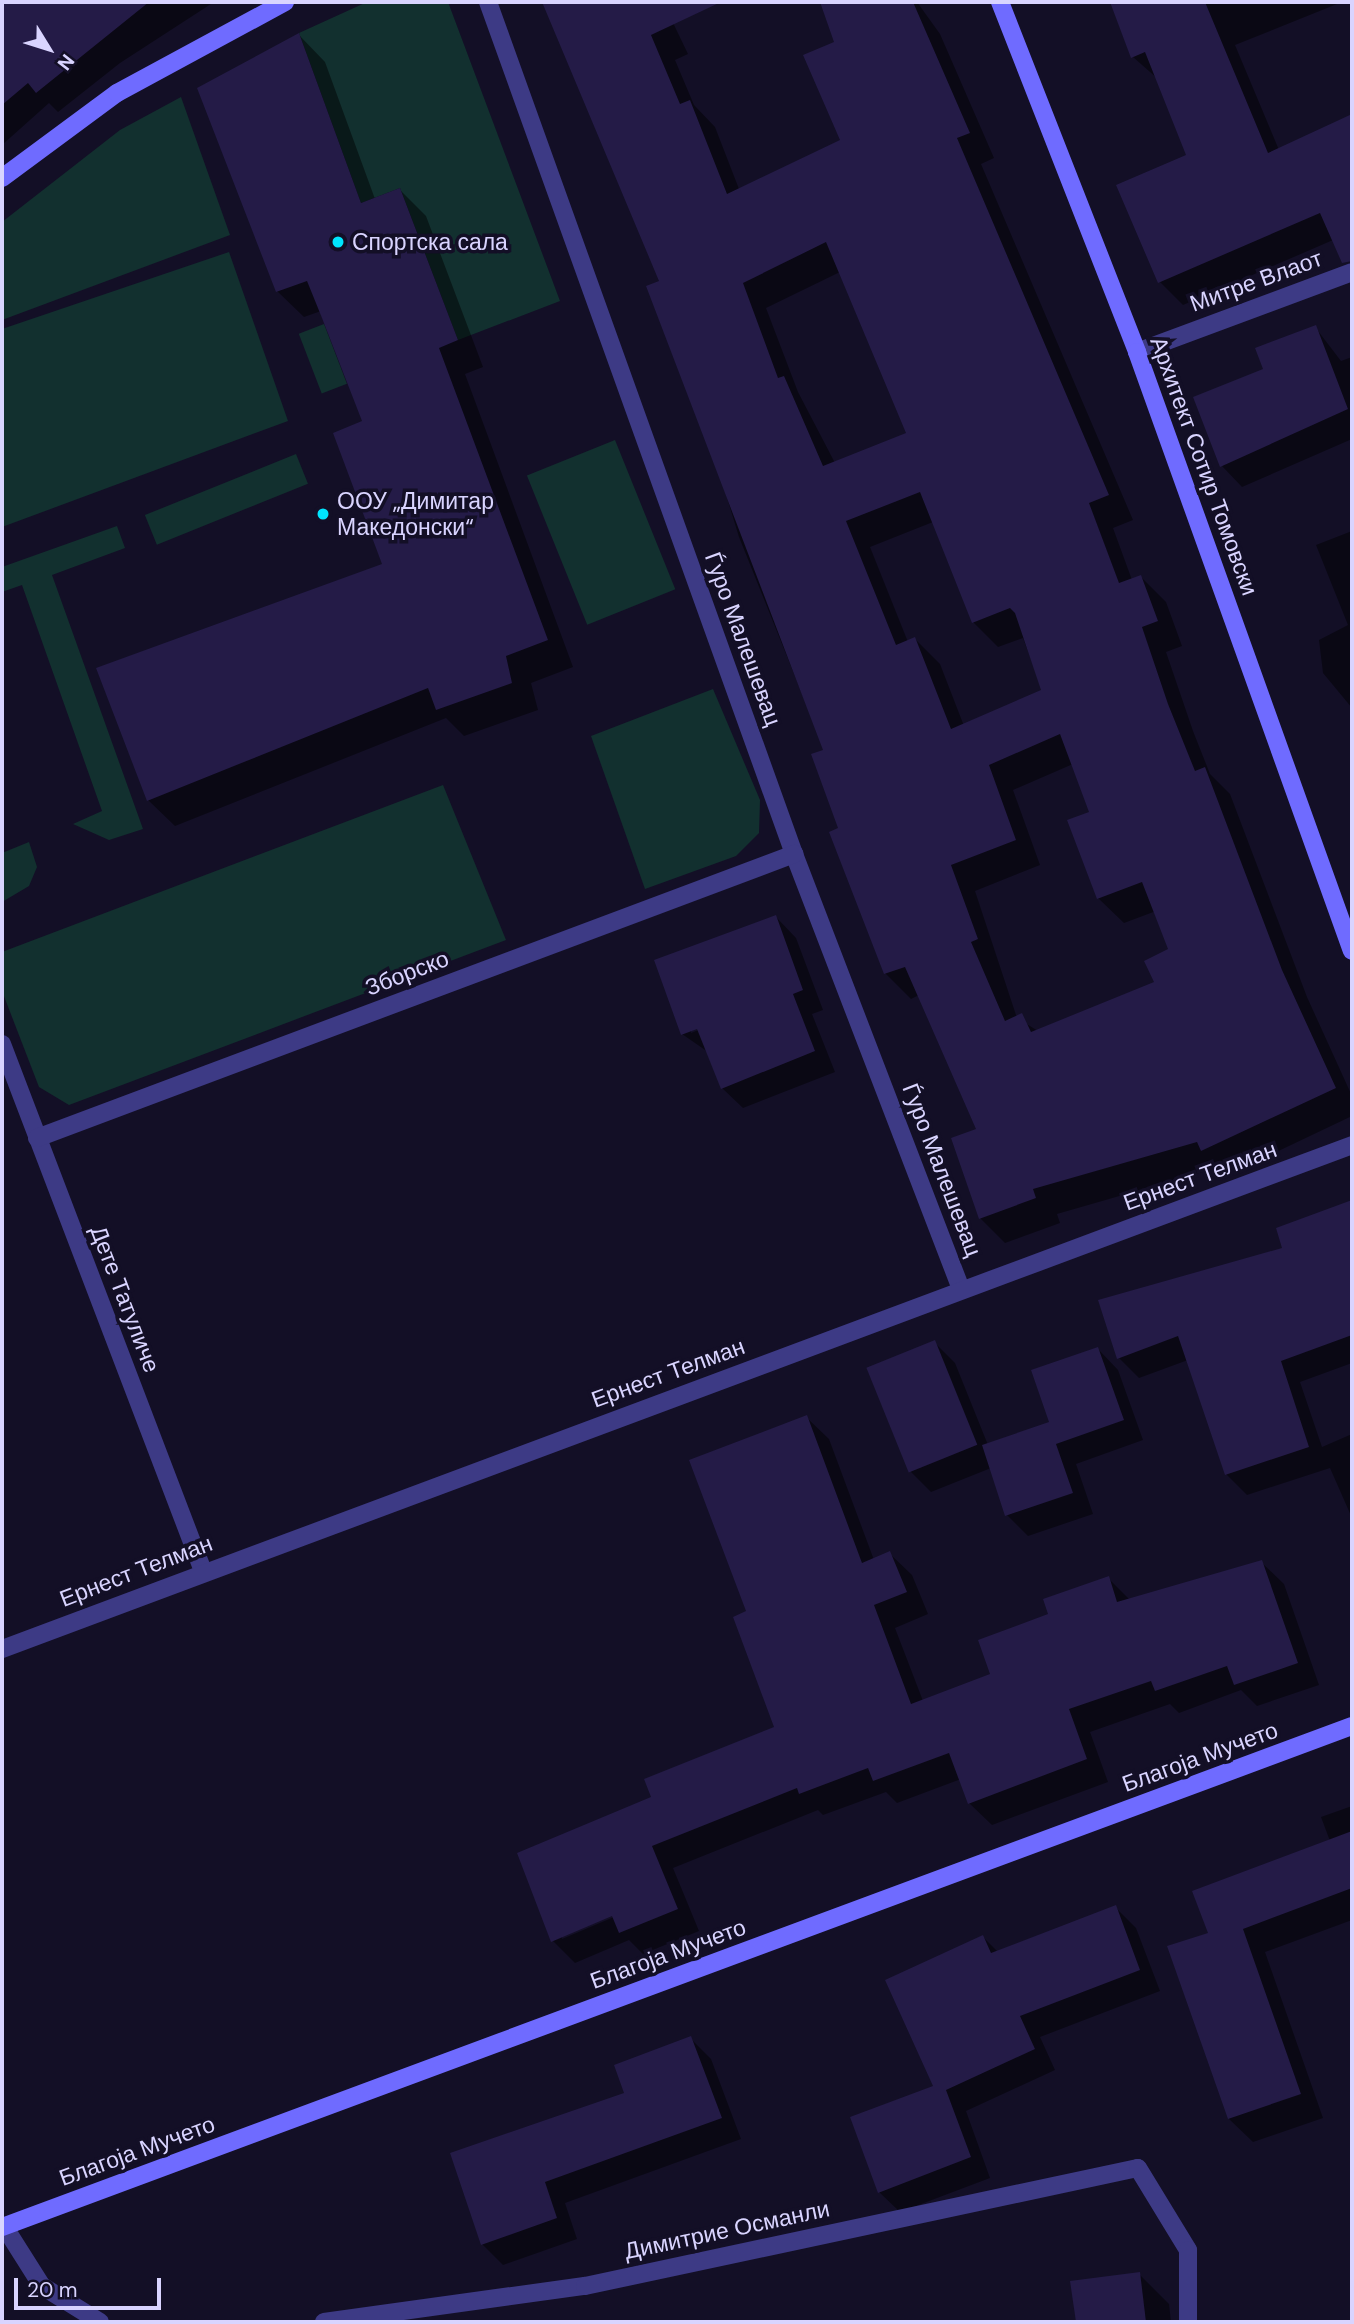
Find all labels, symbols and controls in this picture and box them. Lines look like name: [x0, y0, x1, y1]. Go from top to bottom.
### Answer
north arrow: [14, 14, 84, 84]
text: N: [52, 49, 80, 75]
place label: Спортска сала: [352, 228, 508, 256]
marker: Спортска сала: [330, 234, 346, 250]
street label: Митре Влаот: [1186, 244, 1326, 318]
street label: Архитект Сотир Томовски: [1144, 333, 1264, 599]
place label: ООУ „Димитар Македонски“: [337, 487, 494, 541]
marker: ООУ „Димитар Македонски“: [315, 506, 331, 522]
street label: Ѓуро Малешевац: [699, 548, 787, 730]
street label: Зборско: [361, 944, 453, 1002]
street label: Ѓуро Малешевац: [896, 1080, 988, 1260]
street label: Ернест Телман: [1119, 1135, 1281, 1217]
street label: Дете Татуличе: [84, 1222, 166, 1376]
street label: Ернест Телман: [587, 1332, 749, 1414]
street label: Ернест Телман: [56, 1529, 216, 1613]
street label: Благоја Мучето: [1118, 1716, 1282, 1798]
street label: Благоја Мучето: [586, 1913, 750, 1995]
street label: Благоја Мучето: [55, 2110, 219, 2192]
street label: Димитрие Османли: [622, 2195, 832, 2265]
scale bar: [18, 2264, 164, 2308]
text: 20 m: [27, 2276, 78, 2304]

